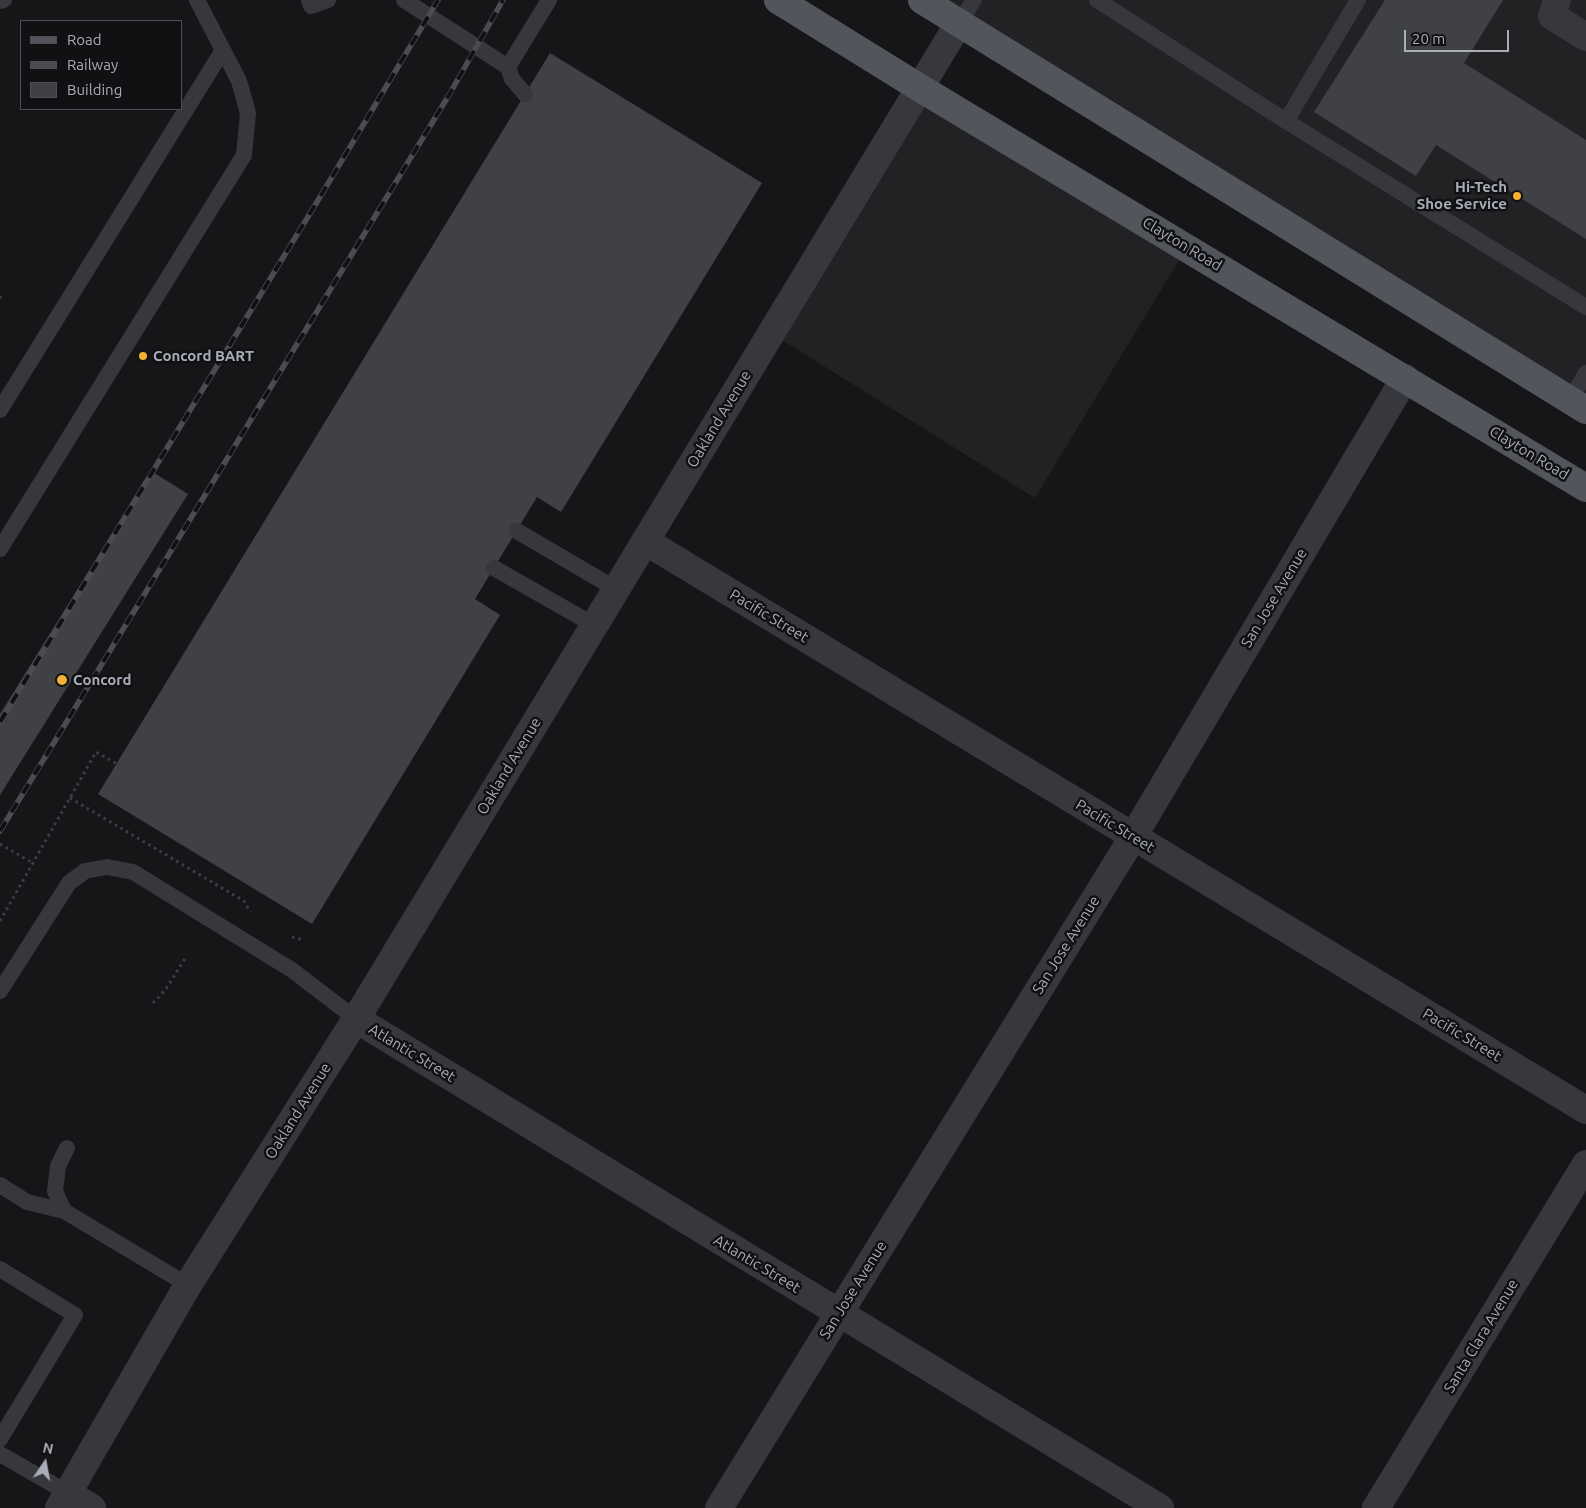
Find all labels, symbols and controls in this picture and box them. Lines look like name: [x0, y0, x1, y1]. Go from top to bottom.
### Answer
legend: [20, 20, 182, 110]
scale bar: [1406, 20, 1511, 52]
text: 20 m: [1412, 30, 1445, 47]
text: Road: [67, 31, 102, 48]
text: Railway: [67, 56, 118, 73]
text: Building: [67, 81, 122, 98]
place label: Hi-Tech Shoe Service: [1417, 178, 1507, 213]
marker: Hi-Tech Shoe Service: [1511, 190, 1523, 202]
street label: Clayton Road: [1139, 213, 1225, 275]
place label: Concord BART: [153, 347, 254, 365]
marker: Concord BART: [137, 350, 149, 362]
street label: Oakland Avenue: [683, 367, 755, 471]
street label: Clayton Road: [1486, 422, 1572, 484]
street label: San Jose Avenue: [1237, 545, 1311, 651]
street label: Pacific Street: [726, 585, 812, 647]
place label: Concord: [73, 671, 131, 689]
marker: Concord: [55, 673, 69, 687]
street label: Oakland Avenue: [473, 714, 545, 818]
street label: Pacific Street: [1072, 795, 1158, 857]
street label: San Jose Avenue: [1029, 893, 1103, 997]
street label: Pacific Street: [1419, 1004, 1505, 1066]
street label: Atlantic Street: [365, 1020, 459, 1086]
street label: Oakland Avenue: [261, 1060, 335, 1162]
street label: Atlantic Street: [710, 1231, 804, 1297]
street label: San Jose Avenue: [816, 1238, 890, 1342]
street label: Santa Clara Avenue: [1440, 1276, 1522, 1396]
north arrow: [20, 1438, 70, 1488]
text: N: [41, 1439, 55, 1457]

